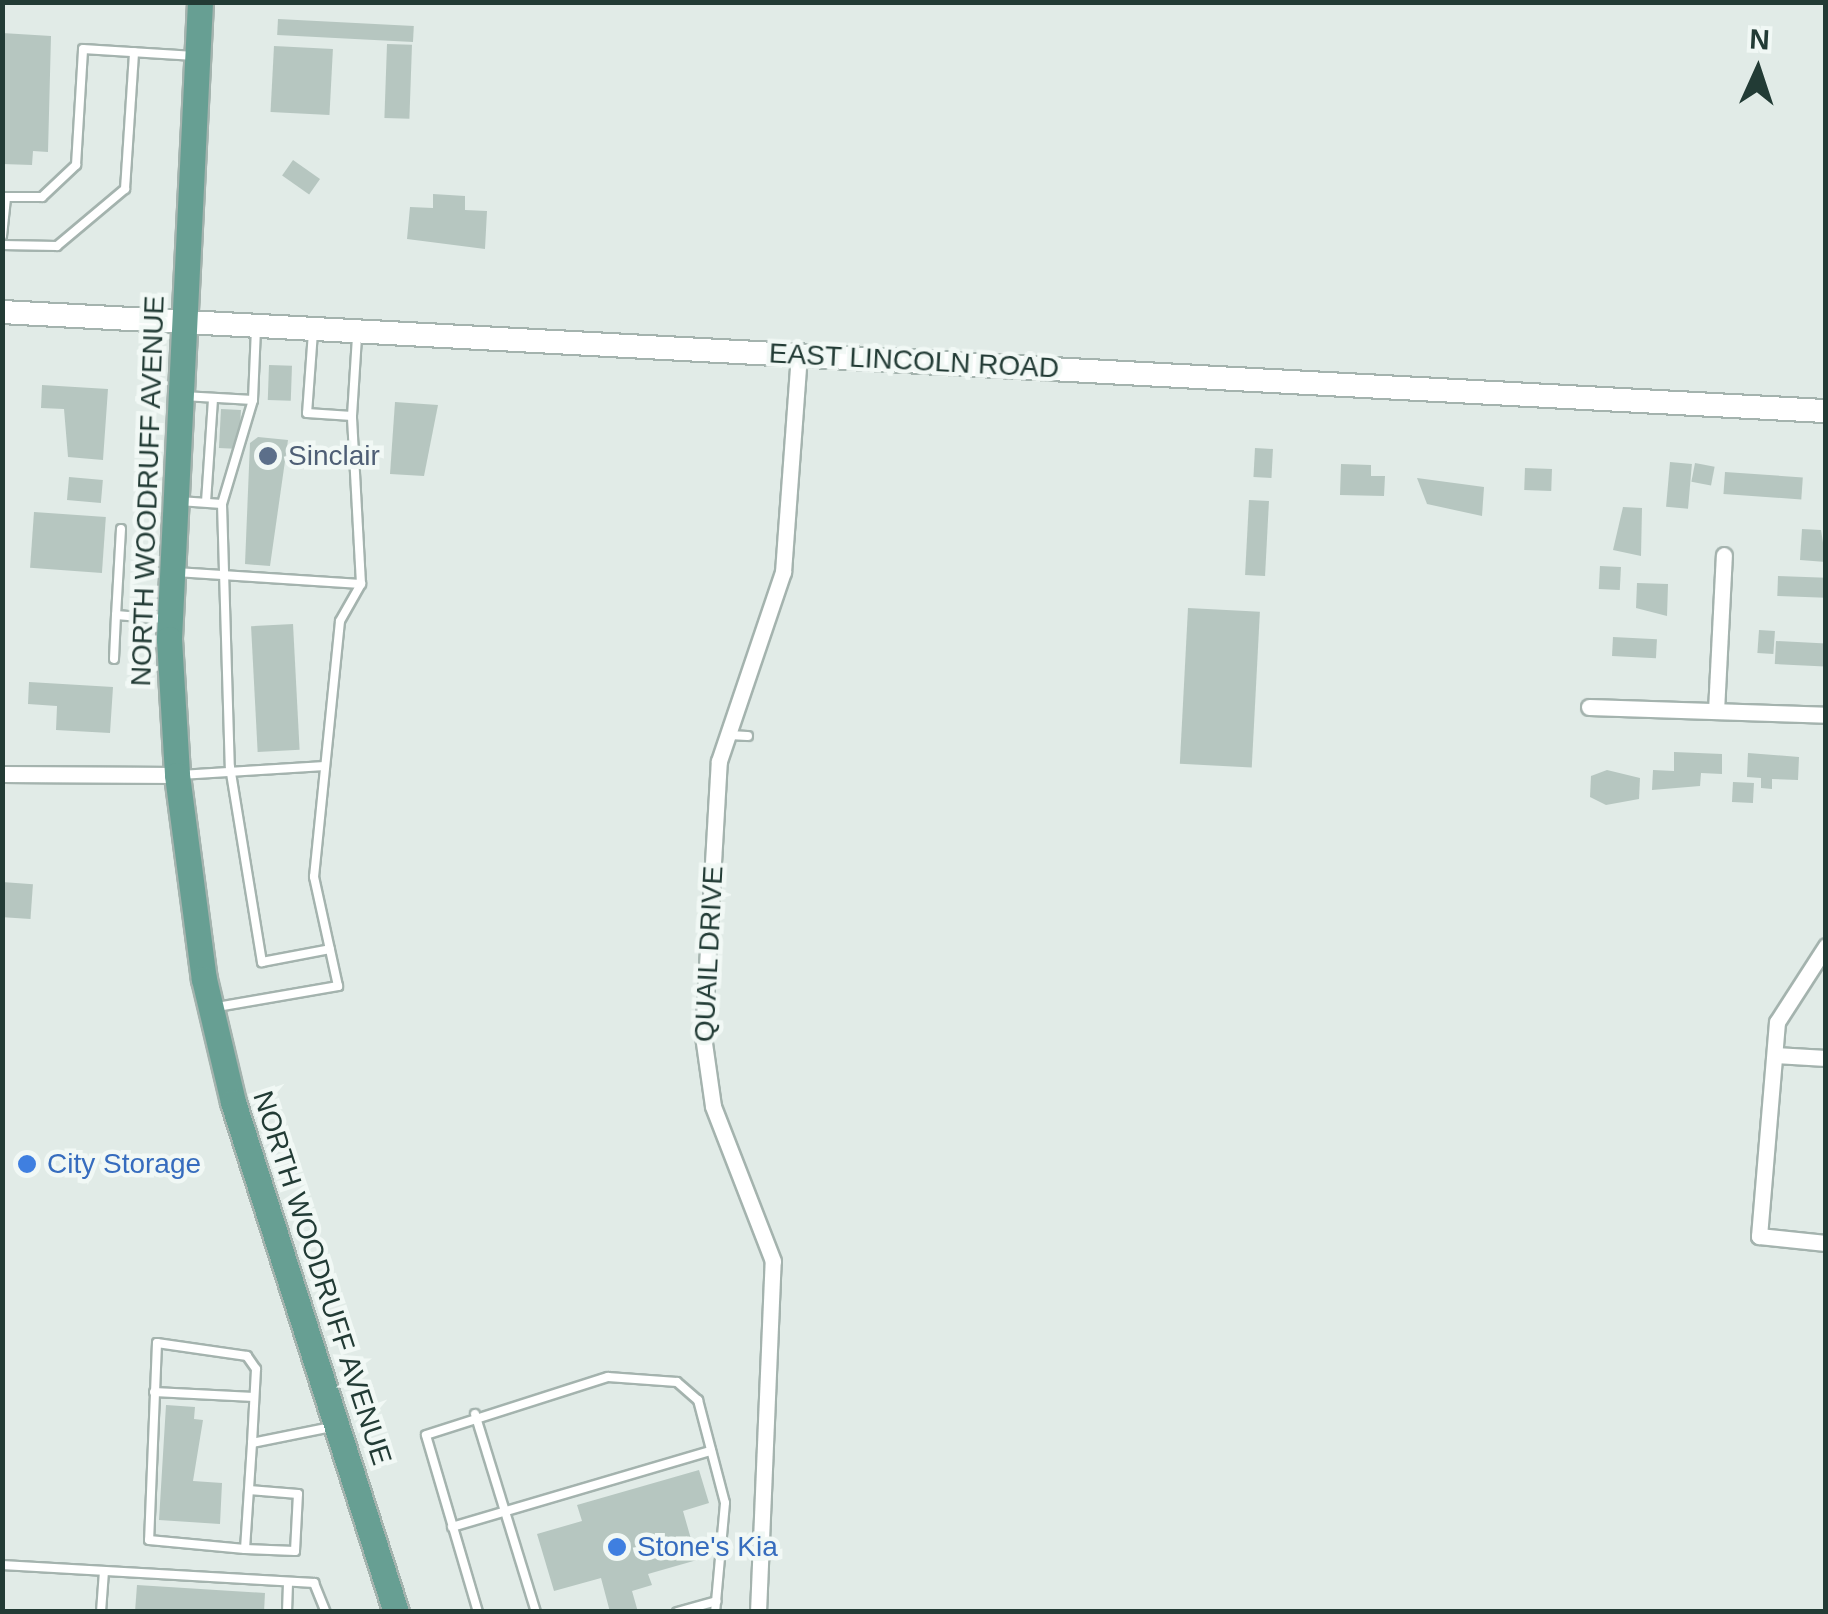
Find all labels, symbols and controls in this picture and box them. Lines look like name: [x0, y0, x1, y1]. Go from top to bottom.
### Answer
north arrow: [1708, 20, 1808, 120]
text: N: [1749, 24, 1771, 56]
street label: NORTH WOODRUFF AVENUE: [124, 294, 172, 688]
street label: EAST LINCOLN ROAD: [768, 337, 1060, 385]
place label: Sinclair: [288, 439, 380, 473]
marker: Sinclair: [257, 445, 279, 467]
street label: QUAIL DRIVE: [688, 865, 730, 1043]
street label: NORTH WOODRUFF AVENUE: [245, 1086, 399, 1470]
place label: City Storage: [47, 1147, 201, 1181]
marker: City Storage: [16, 1153, 38, 1175]
place label: Stone's Kia: [637, 1530, 778, 1564]
marker: Stone's Kia: [606, 1536, 628, 1558]

